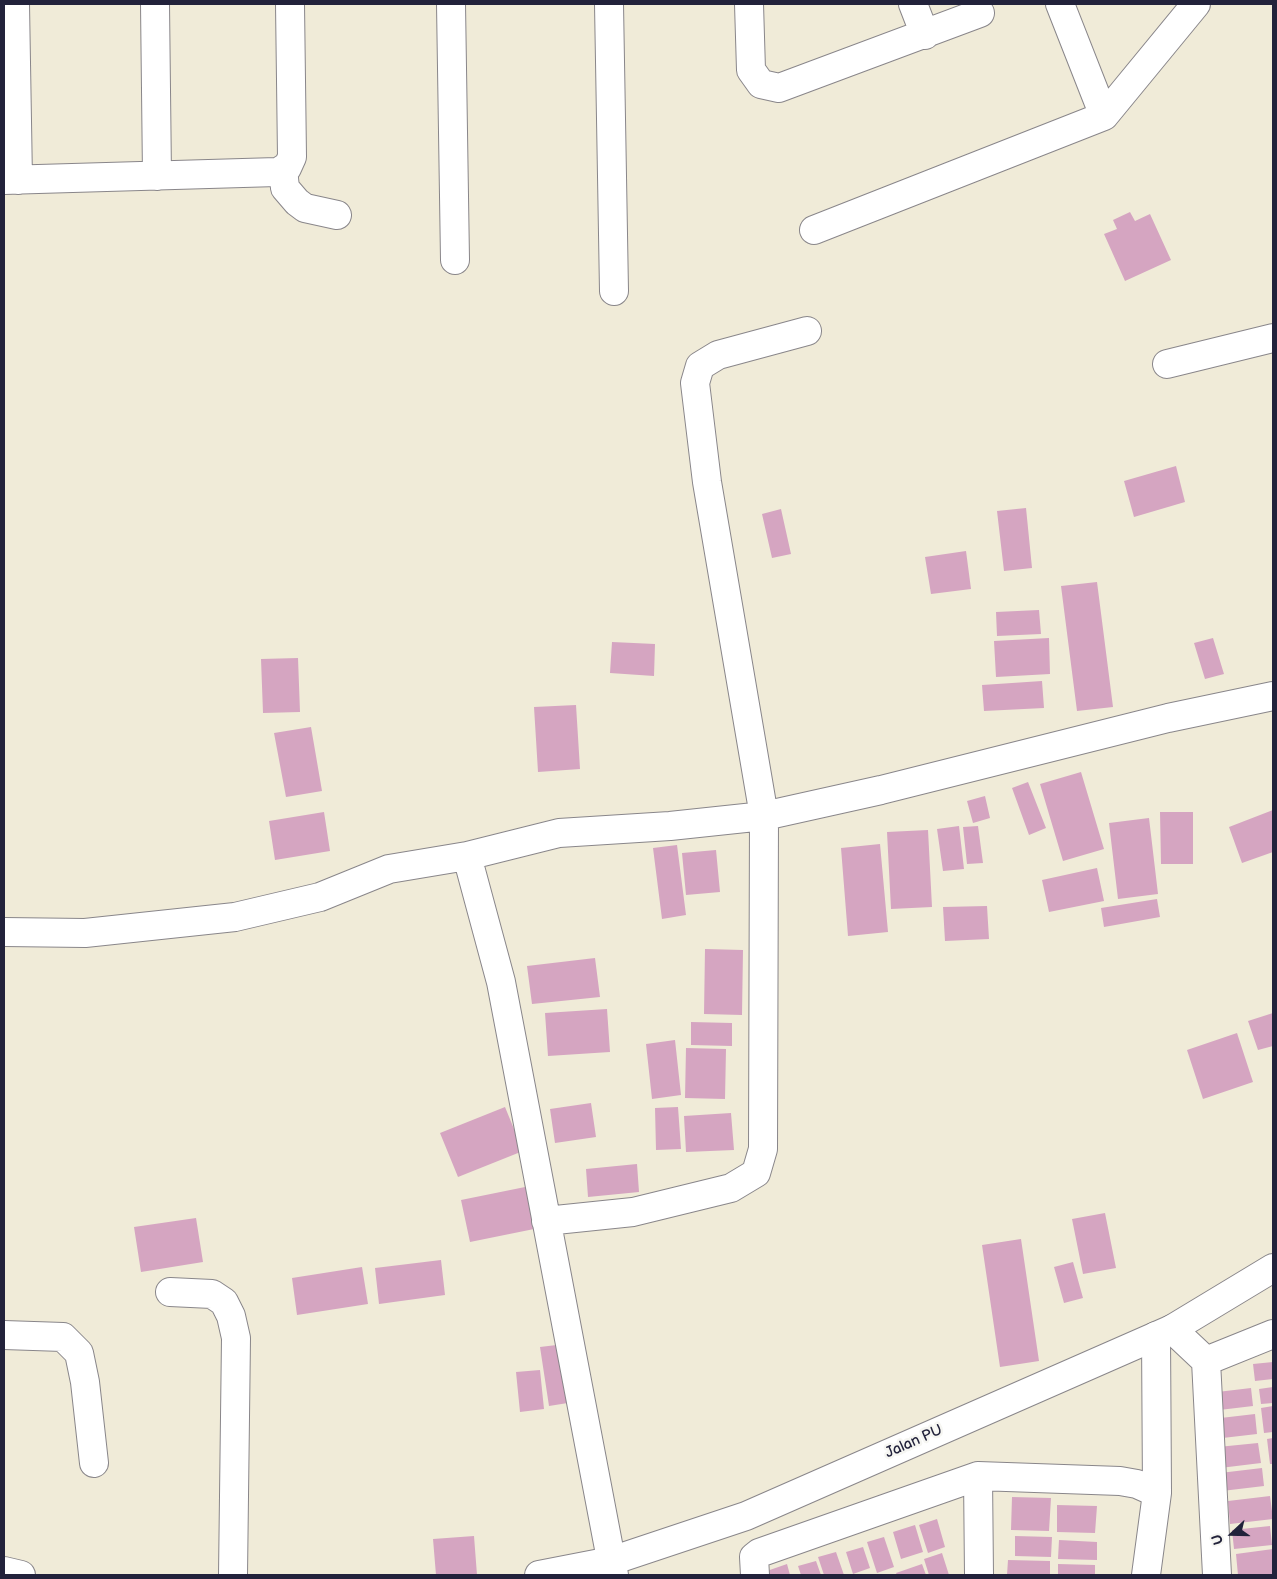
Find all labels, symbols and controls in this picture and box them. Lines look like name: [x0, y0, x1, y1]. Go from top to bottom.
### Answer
street label: Jalan PU: [883, 1421, 945, 1463]
north arrow: [1207, 1509, 1257, 1559]
text: U: [1208, 1532, 1227, 1547]

